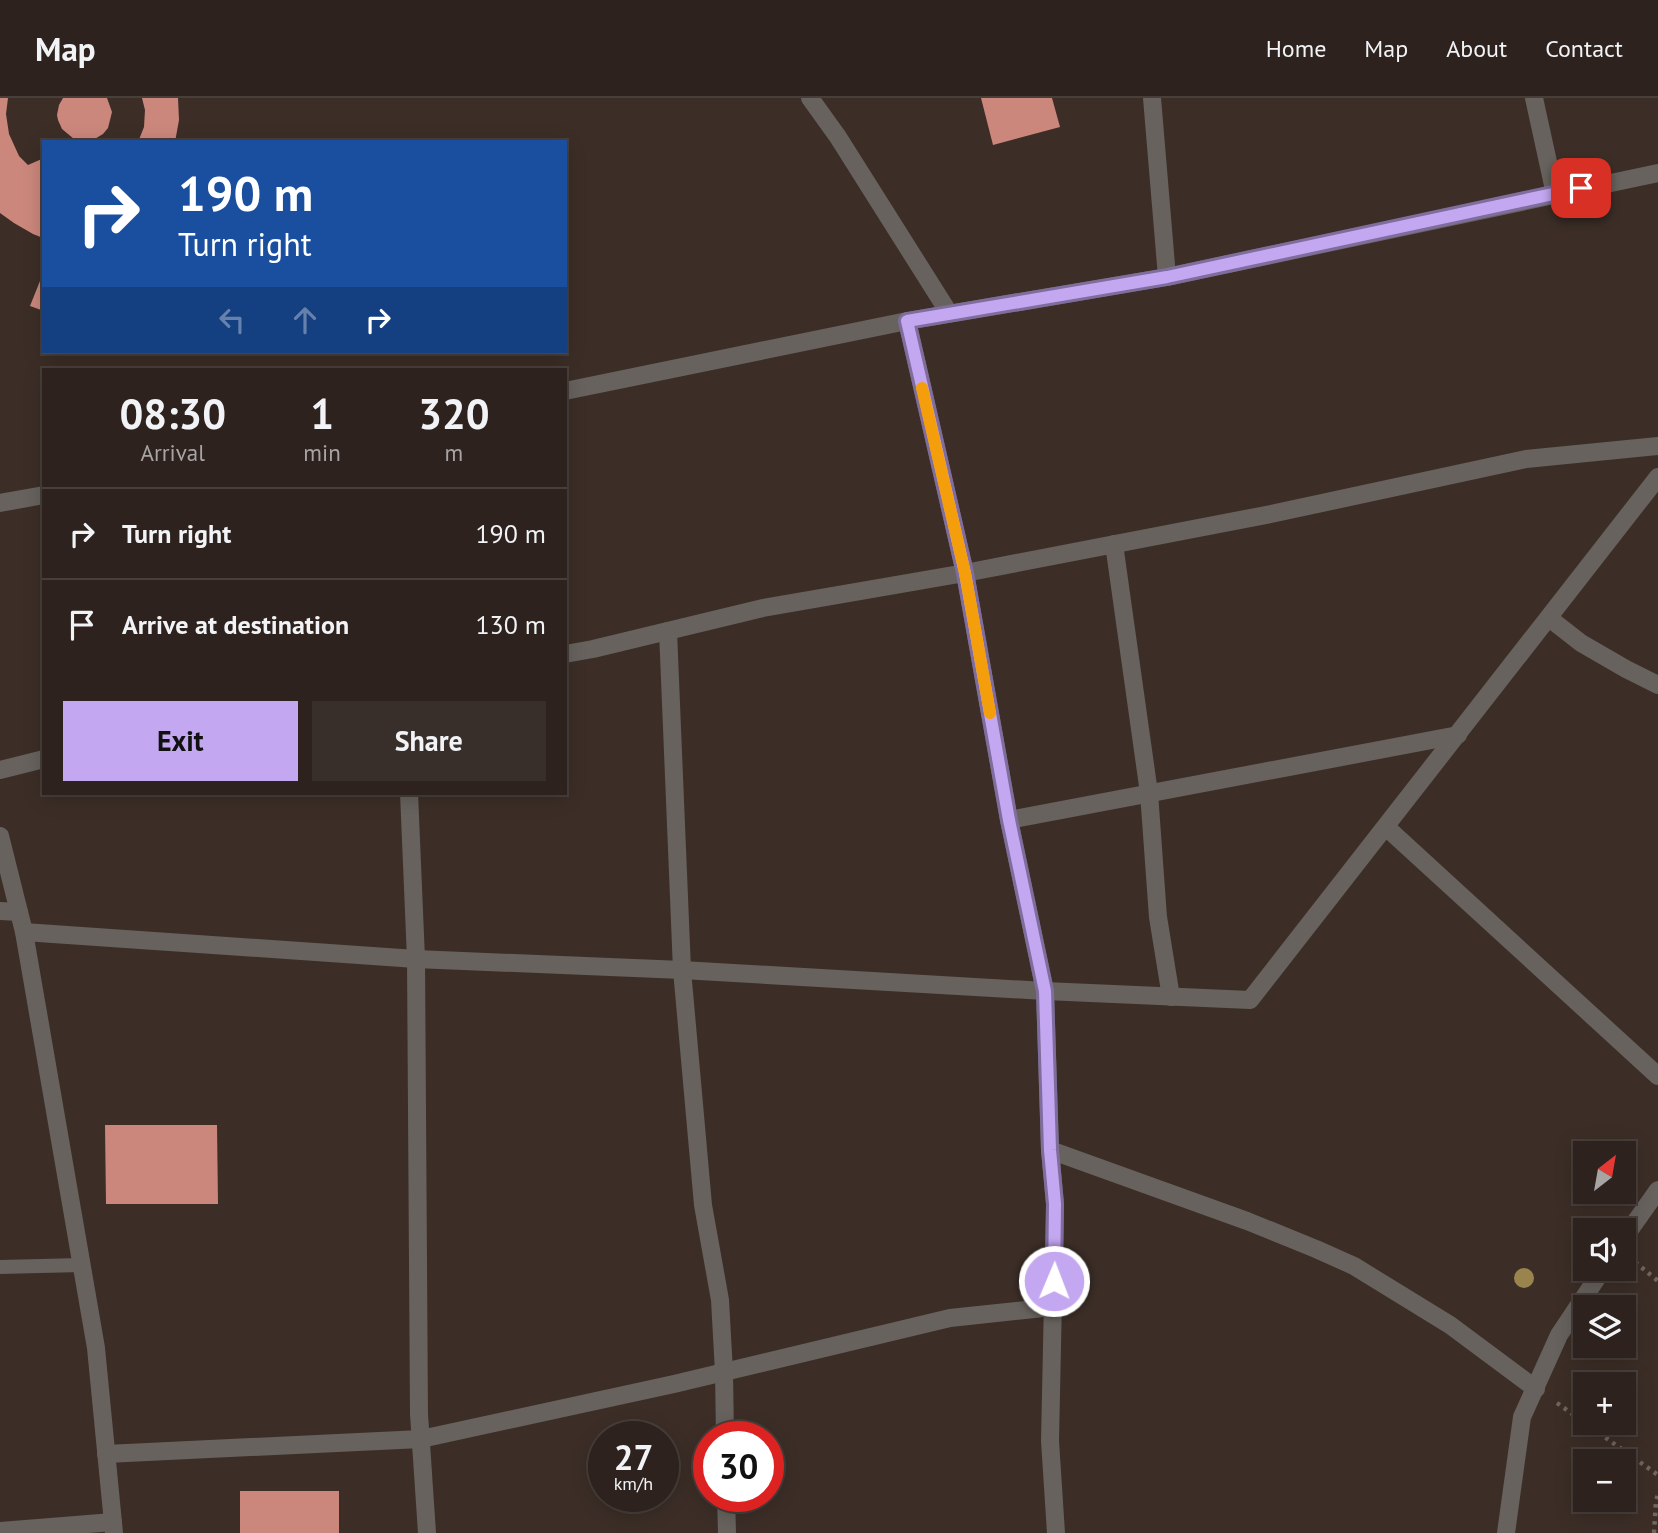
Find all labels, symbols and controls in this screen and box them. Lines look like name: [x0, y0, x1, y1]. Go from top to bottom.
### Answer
text: Map: [35, 27, 96, 70]
text: Home: [1266, 33, 1326, 64]
text: Map: [1364, 33, 1408, 64]
text: About: [1446, 33, 1507, 64]
text: Contact: [1545, 33, 1623, 64]
pin: [1551, 158, 1611, 218]
text: 190 m: [178, 161, 313, 225]
icon: right: [63, 168, 154, 259]
icon: arrive: [1562, 169, 1600, 207]
text: Turn right: [178, 223, 312, 265]
icon: left: [213, 301, 251, 339]
icon: ahead: [286, 301, 324, 339]
icon: right: [359, 301, 397, 339]
text: 08:30: [119, 386, 226, 441]
text: 1: [310, 386, 334, 441]
text: 320: [418, 386, 490, 441]
text: Arrival: [140, 438, 205, 467]
text: min: [303, 438, 341, 467]
text: m: [445, 438, 463, 467]
icon: right: [63, 515, 101, 553]
text: Turn right: [122, 517, 231, 550]
text: 190 m: [475, 517, 546, 550]
icon: arrive: [63, 606, 101, 644]
text: Arrive at destination: [122, 608, 349, 641]
text: 130 m: [475, 608, 546, 641]
button: Exit: [63, 701, 298, 781]
button: Share: [312, 701, 546, 781]
north arrow: [1573, 1141, 1636, 1204]
map controls: [1573, 1141, 1636, 1512]
button: sound: [1573, 1218, 1636, 1281]
position arrow: [1017, 1244, 1091, 1318]
button: layers: [1573, 1295, 1636, 1358]
button: +: [1573, 1372, 1636, 1435]
speed limit sign: 30: [693, 1421, 784, 1512]
text: 27: [614, 1434, 653, 1480]
button: −: [1573, 1449, 1636, 1512]
text: km/h: [614, 1472, 653, 1495]

